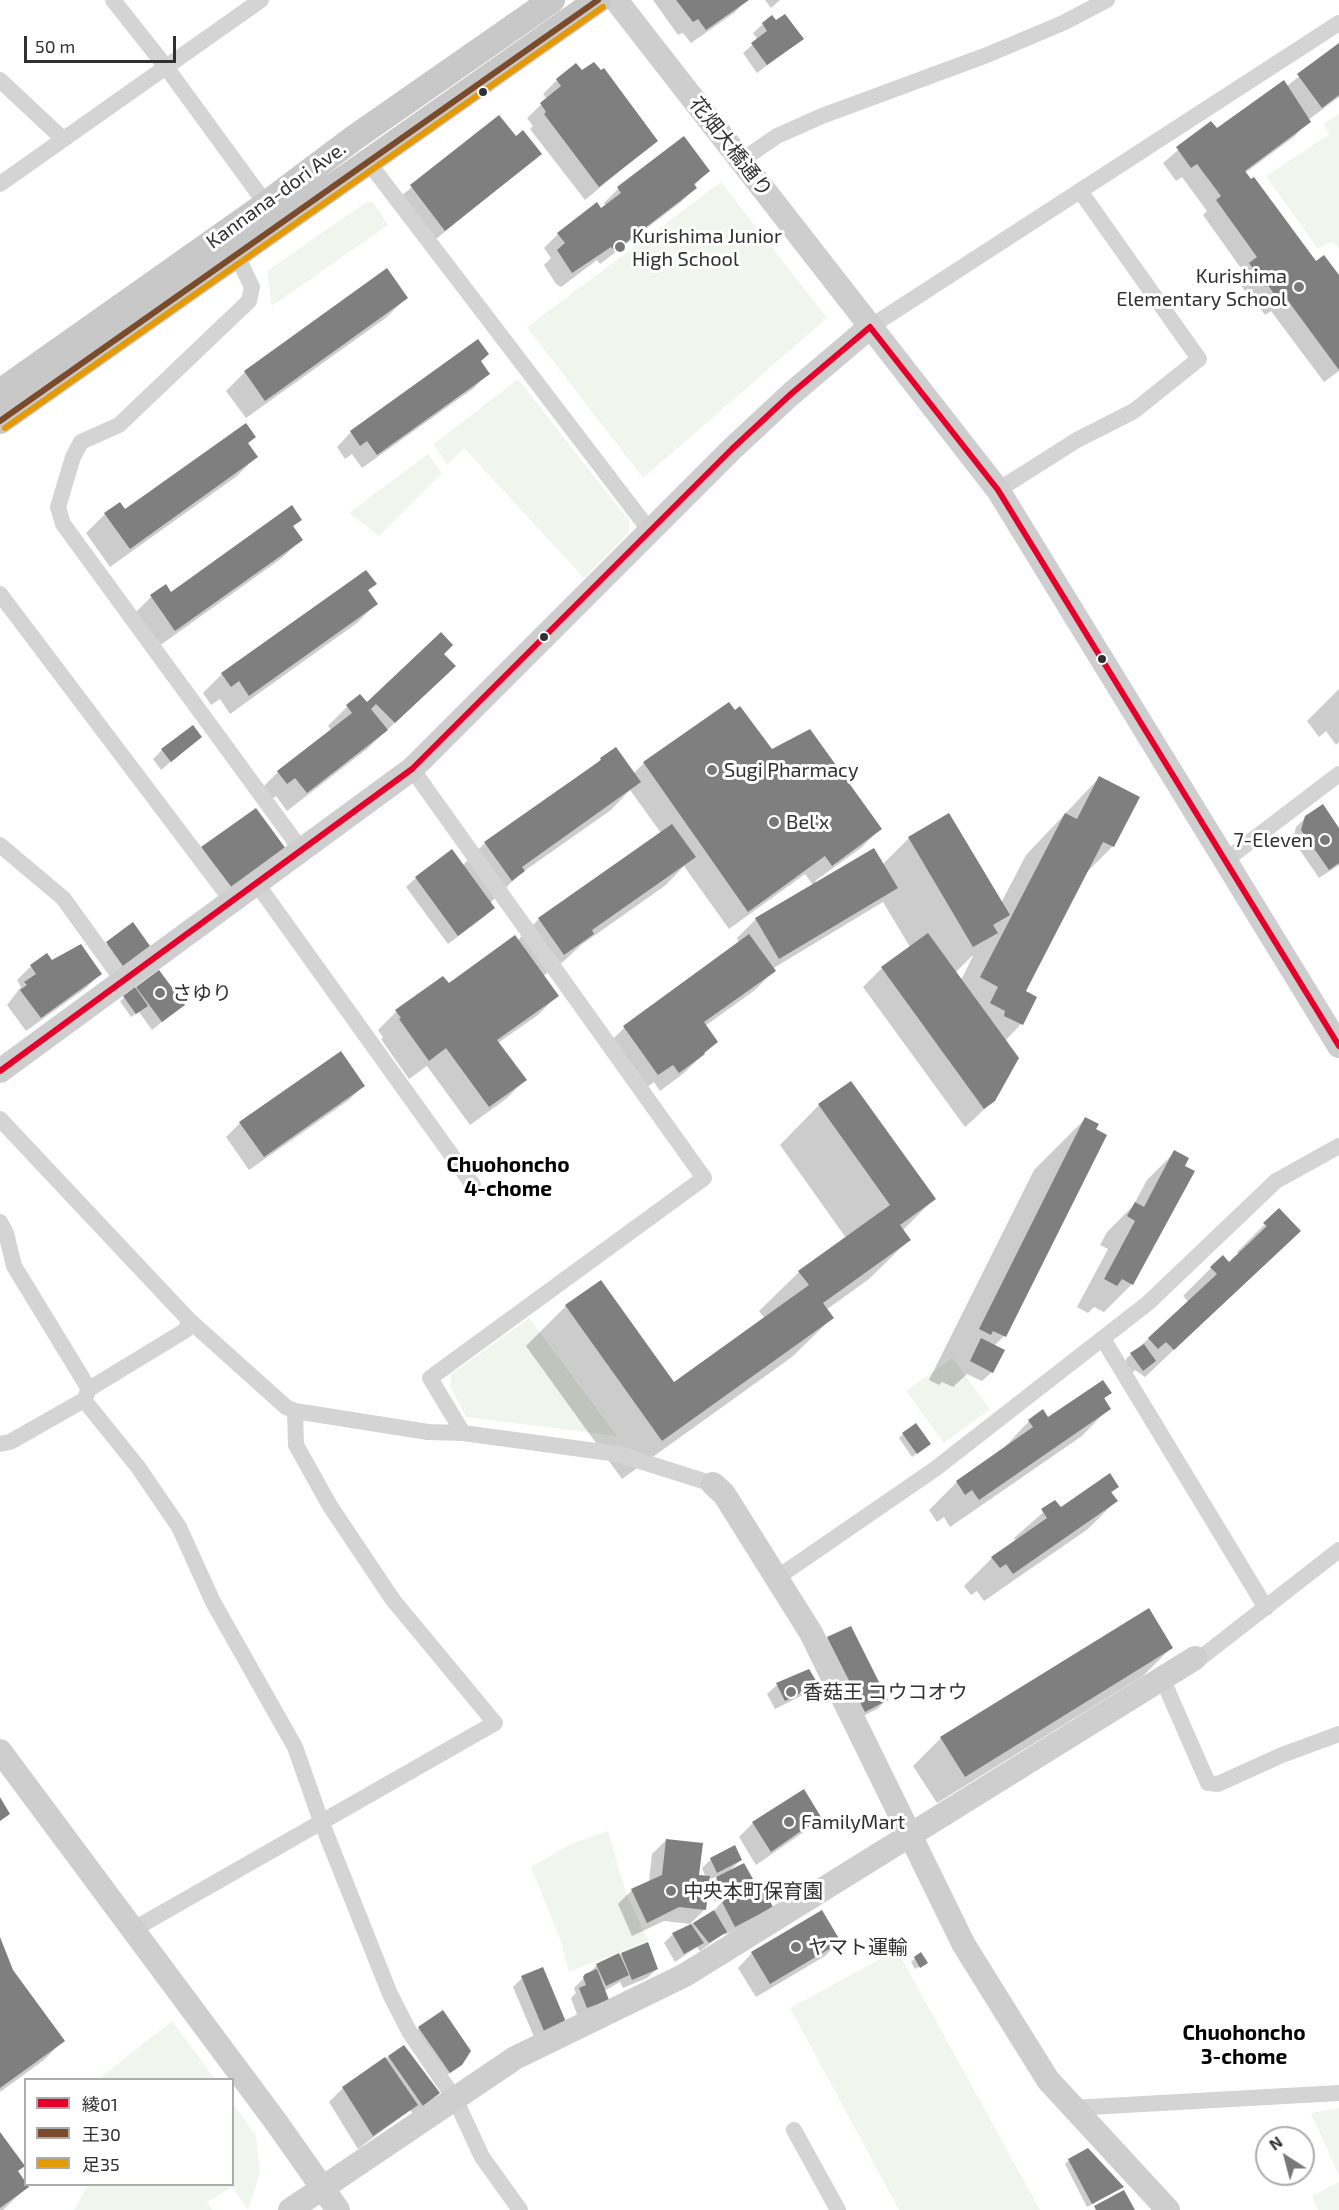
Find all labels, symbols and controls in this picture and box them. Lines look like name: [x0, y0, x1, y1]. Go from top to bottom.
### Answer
scale bar: [27, 24, 178, 62]
text: 50 m: [35, 35, 75, 57]
unlabelled marker: [477, 86, 489, 98]
street label: 花畑大橋通り: [685, 92, 777, 202]
street label: Kannana-dori Ave.: [202, 136, 350, 254]
place label: Kurishima Junior High School: [632, 224, 782, 271]
marker: Kurishima Junior High School: [613, 240, 627, 254]
place label: Kurishima Elementary School: [1116, 264, 1287, 311]
marker: Kurishima Elementary School: [1292, 280, 1306, 294]
unlabelled marker: [538, 631, 550, 643]
unlabelled marker: [1096, 653, 1108, 665]
place label: Sugi Pharmacy: [724, 758, 858, 782]
marker: Sugi Pharmacy: [705, 763, 719, 777]
place label: Bel'x: [786, 810, 829, 834]
marker: Bel'x: [767, 815, 781, 829]
place label: 7-Eleven: [1234, 828, 1313, 852]
marker: 7-Eleven: [1318, 833, 1332, 847]
place label: さゆり: [172, 981, 232, 1005]
marker: さゆり: [153, 986, 167, 1000]
district label: Chuohoncho 4-chome: [446, 1152, 570, 1202]
place label: 香菇王 コウコオウ: [803, 1680, 967, 1704]
marker: 香菇王 コウコオウ: [784, 1685, 798, 1699]
place label: FamilyMart: [801, 1810, 905, 1834]
marker: FamilyMart: [782, 1815, 796, 1829]
place label: 中央本町保育園: [683, 1879, 823, 1903]
marker: 中央本町保育園: [664, 1884, 678, 1898]
place label: ヤマト運輸: [808, 1935, 908, 1959]
marker: ヤマト運輸: [789, 1940, 803, 1954]
district label: Chuohoncho 3-chome: [1182, 2020, 1306, 2070]
legend: [24, 2078, 234, 2186]
text: 綾01: [82, 2093, 118, 2115]
text: 王30: [82, 2123, 121, 2145]
north arrow: [1255, 2126, 1315, 2186]
text: N: [1265, 2132, 1286, 2154]
text: 足35: [82, 2153, 120, 2175]

